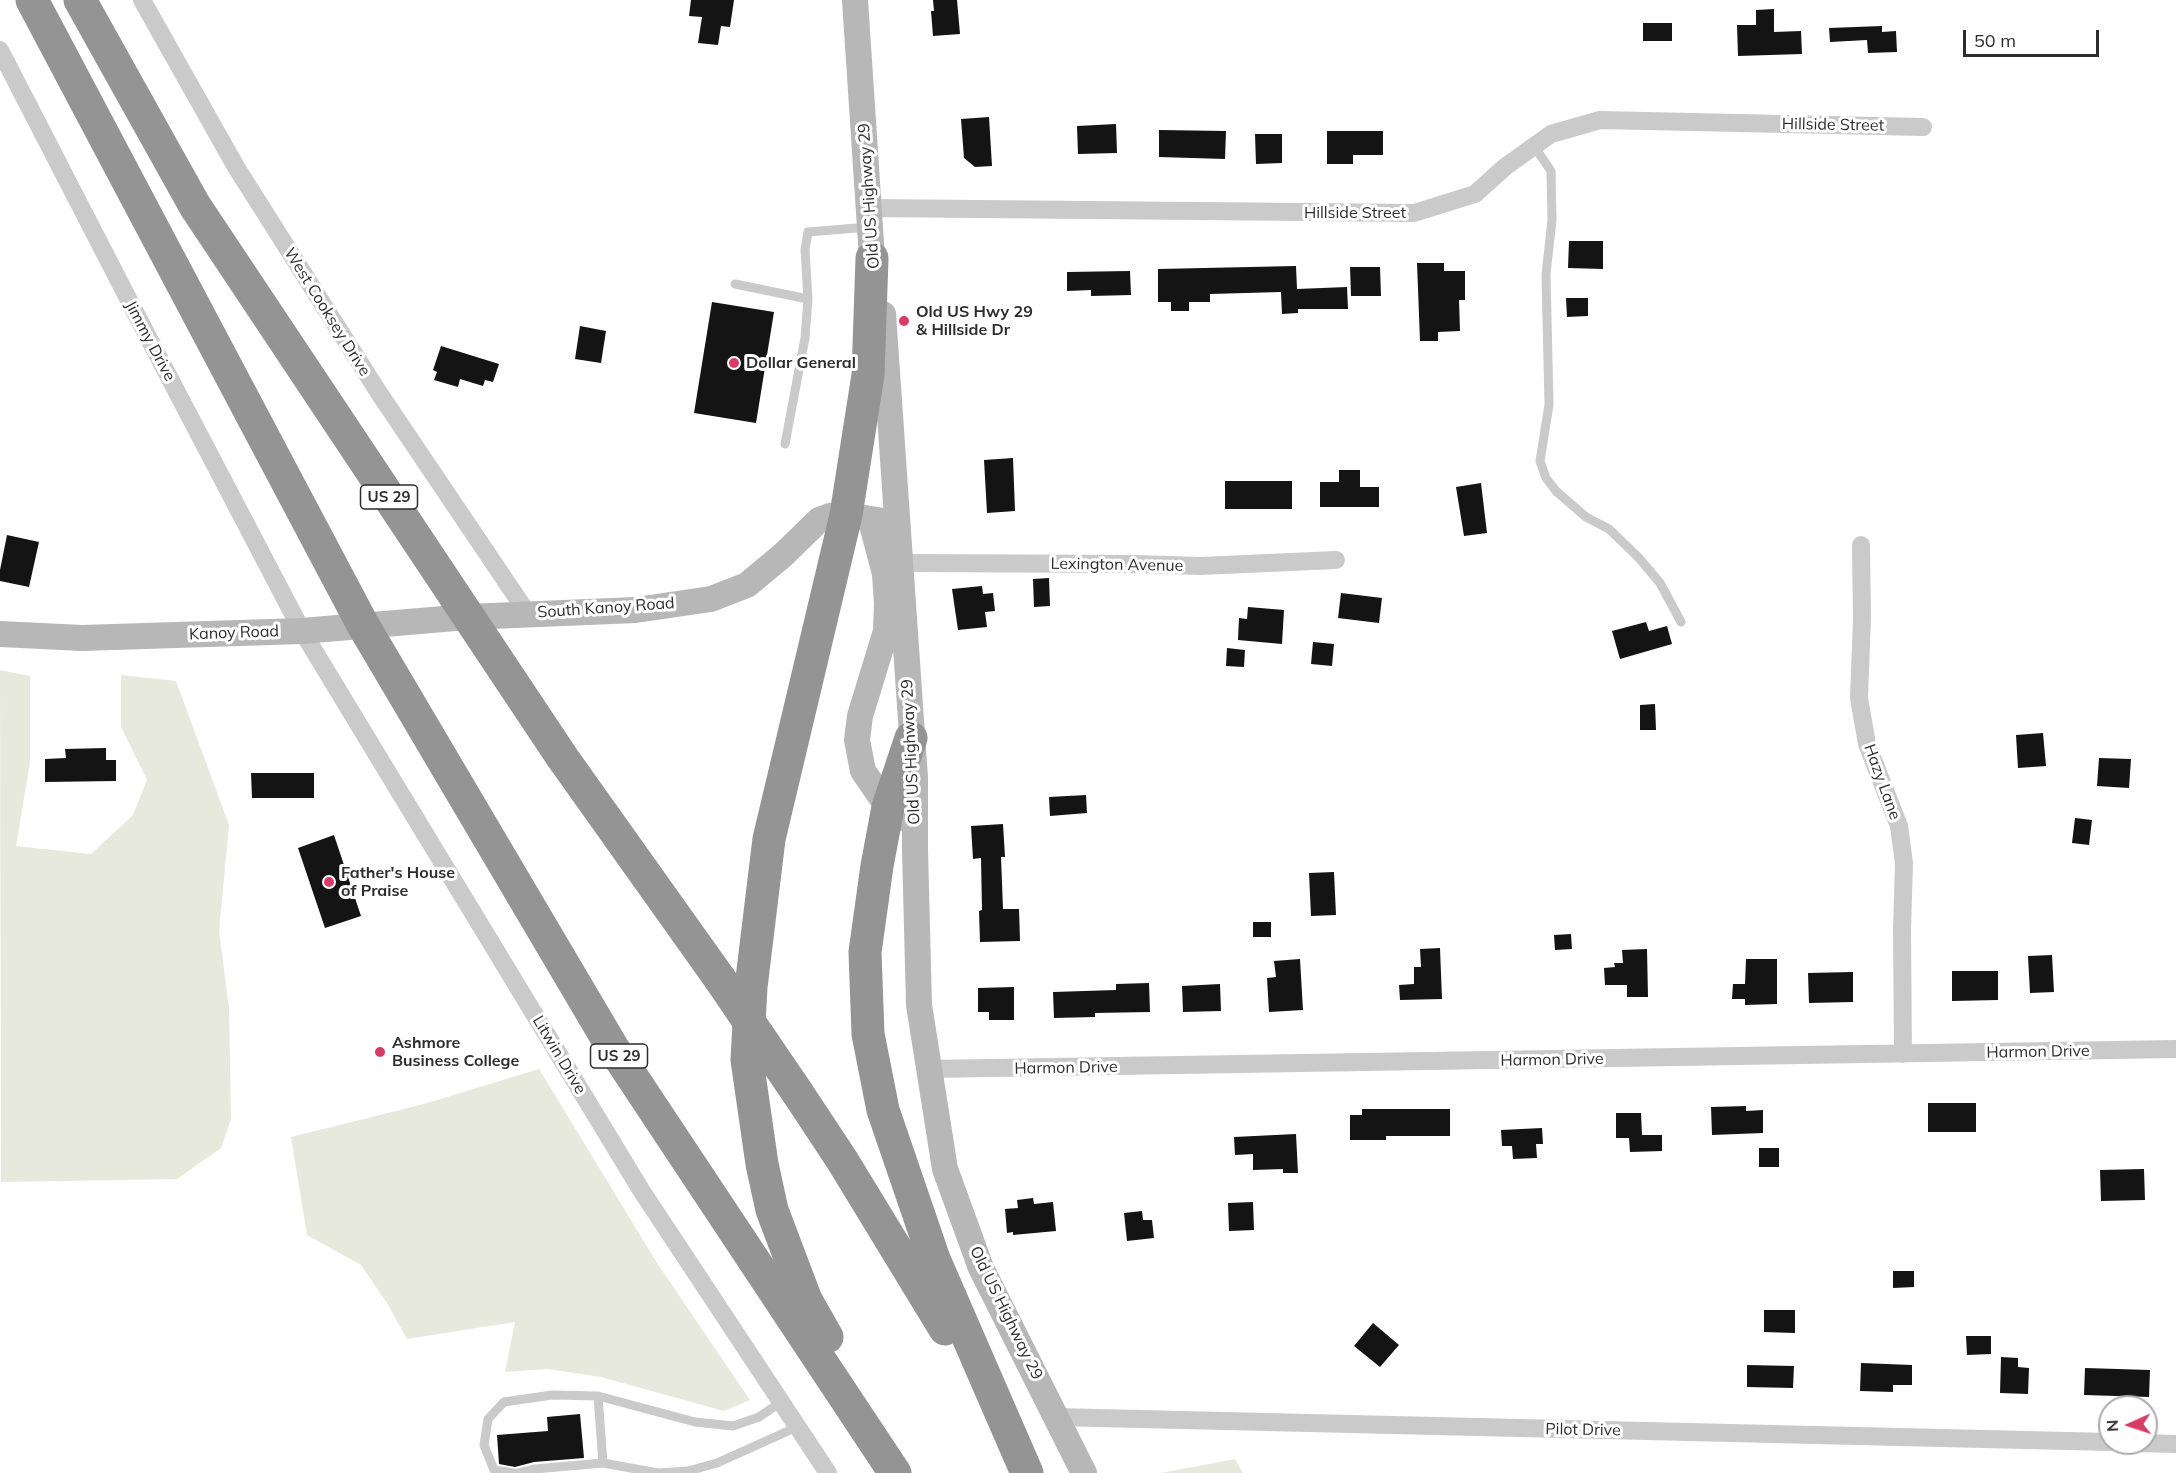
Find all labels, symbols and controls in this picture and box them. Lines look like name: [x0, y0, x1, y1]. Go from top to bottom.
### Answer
scale bar: [1966, 18, 2102, 56]
text: 50 m: [1974, 29, 2016, 52]
street label: Hillside Street: [1782, 115, 1884, 135]
street label: Old US Highway 29: [854, 123, 884, 269]
street label: Hillside Street: [1304, 203, 1406, 223]
street label: West Cooksey Drive: [280, 244, 374, 380]
street label: Jimmy Drive: [121, 297, 179, 385]
place label: Old US Hwy 29 & Hillside Dr: [916, 302, 1033, 340]
marker: Old US Hwy 29 & Hillside Dr: [897, 314, 911, 328]
place label: Dollar General: [746, 353, 856, 373]
marker: Dollar General: [727, 356, 741, 370]
road number: US 29: [360, 485, 418, 509]
street label: Lexington Avenue: [1051, 554, 1183, 576]
street label: South Kanoy Road: [537, 594, 675, 622]
street label: Kanoy Road: [189, 622, 279, 644]
street label: Old US Highway 29: [898, 679, 924, 825]
street label: Hazy Lane: [1859, 742, 1905, 822]
place label: Father's House of Praise: [341, 863, 455, 901]
marker: Father's House of Praise: [322, 875, 336, 889]
street label: Litwin Drive: [528, 1012, 590, 1098]
place label: Ashmore Business College: [392, 1033, 519, 1071]
street label: Harmon Drive: [1986, 1042, 2090, 1062]
road number: US 29: [590, 1044, 648, 1068]
marker: Ashmore Business College: [373, 1045, 387, 1059]
street label: Harmon Drive: [1500, 1050, 1604, 1070]
street label: Harmon Drive: [1014, 1058, 1118, 1078]
street label: Old US Highway 29: [965, 1243, 1047, 1383]
north arrow: [2098, 1395, 2158, 1455]
text: N: [2102, 1419, 2122, 1432]
street label: Pilot Drive: [1545, 1420, 1621, 1440]

